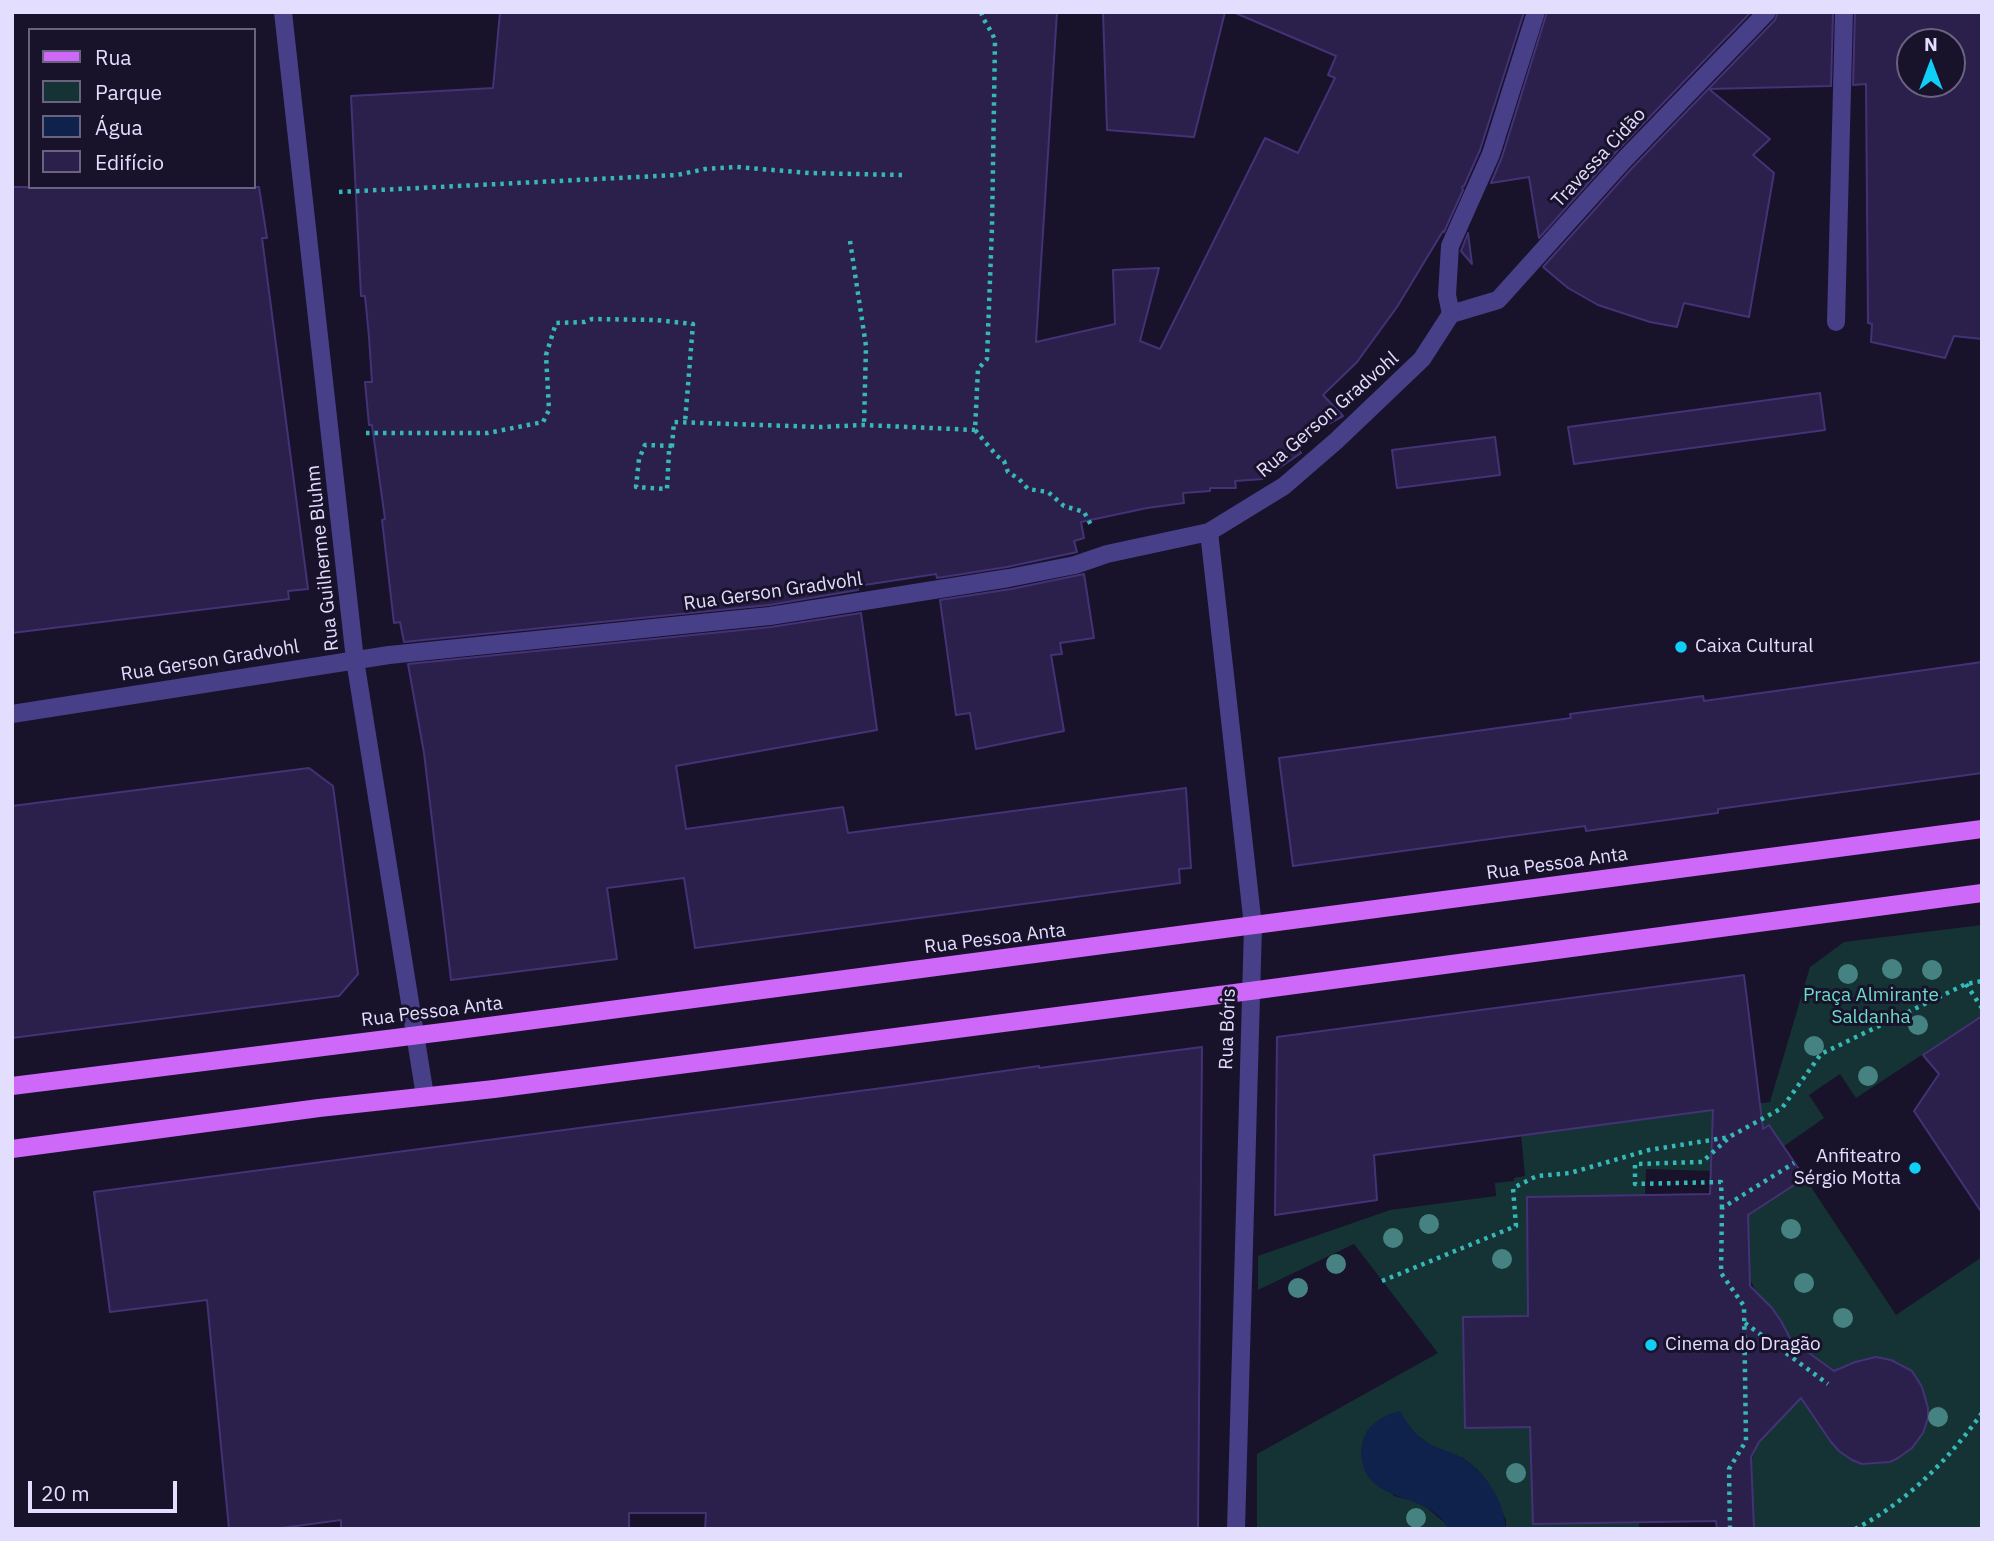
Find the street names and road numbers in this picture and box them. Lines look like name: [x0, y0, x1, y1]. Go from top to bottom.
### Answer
street label: Travessa Cidão: [1547, 103, 1651, 213]
street label: Rua Gerson Gradvohl: [1252, 347, 1404, 483]
street label: Rua Guilherme Bluhm: [302, 464, 344, 652]
street label: Rua Gerson Gradvohl: [682, 568, 864, 616]
street label: Rua Gerson Gradvohl: [119, 636, 301, 686]
street label: Rua Pessoa Anta: [1485, 843, 1629, 885]
street label: Rua Pessoa Anta: [923, 919, 1067, 959]
street label: Rua Bóris: [1215, 988, 1241, 1070]
street label: Rua Pessoa Anta: [360, 992, 504, 1032]

